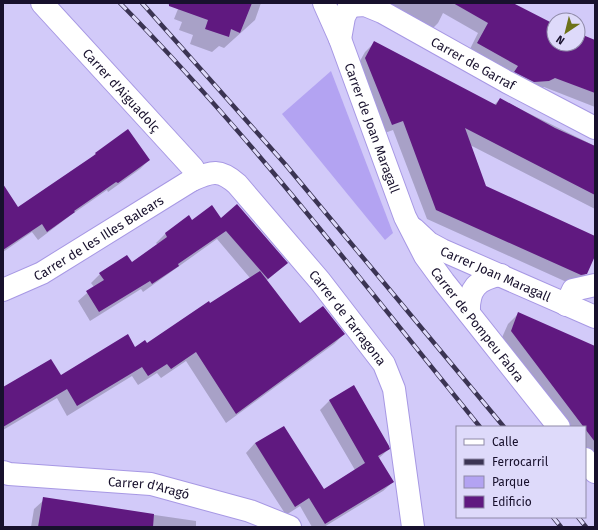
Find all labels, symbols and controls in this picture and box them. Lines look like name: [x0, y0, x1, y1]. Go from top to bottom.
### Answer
north arrow: [546, 12, 586, 52]
text: N: [554, 32, 567, 47]
street label: Carrer de Garraf: [428, 34, 519, 94]
street label: Carrer d'Aiguadolç: [79, 46, 163, 135]
street label: Carrer de Joan Maragall: [341, 61, 403, 195]
street label: Carrer de les Illes Balears: [31, 193, 166, 284]
street label: Carrer Joan Maragall: [438, 243, 553, 305]
street label: Carrer de Pompeu Fabra: [428, 264, 527, 385]
street label: Carrer de Tarragona: [306, 267, 389, 368]
legend: [456, 426, 586, 518]
text: Calle: [492, 435, 519, 449]
text: Ferrocarril: [492, 455, 549, 469]
street label: Carrer d'Aragó: [107, 474, 191, 502]
text: Parque: [492, 475, 530, 489]
text: Edificio: [492, 495, 532, 509]

